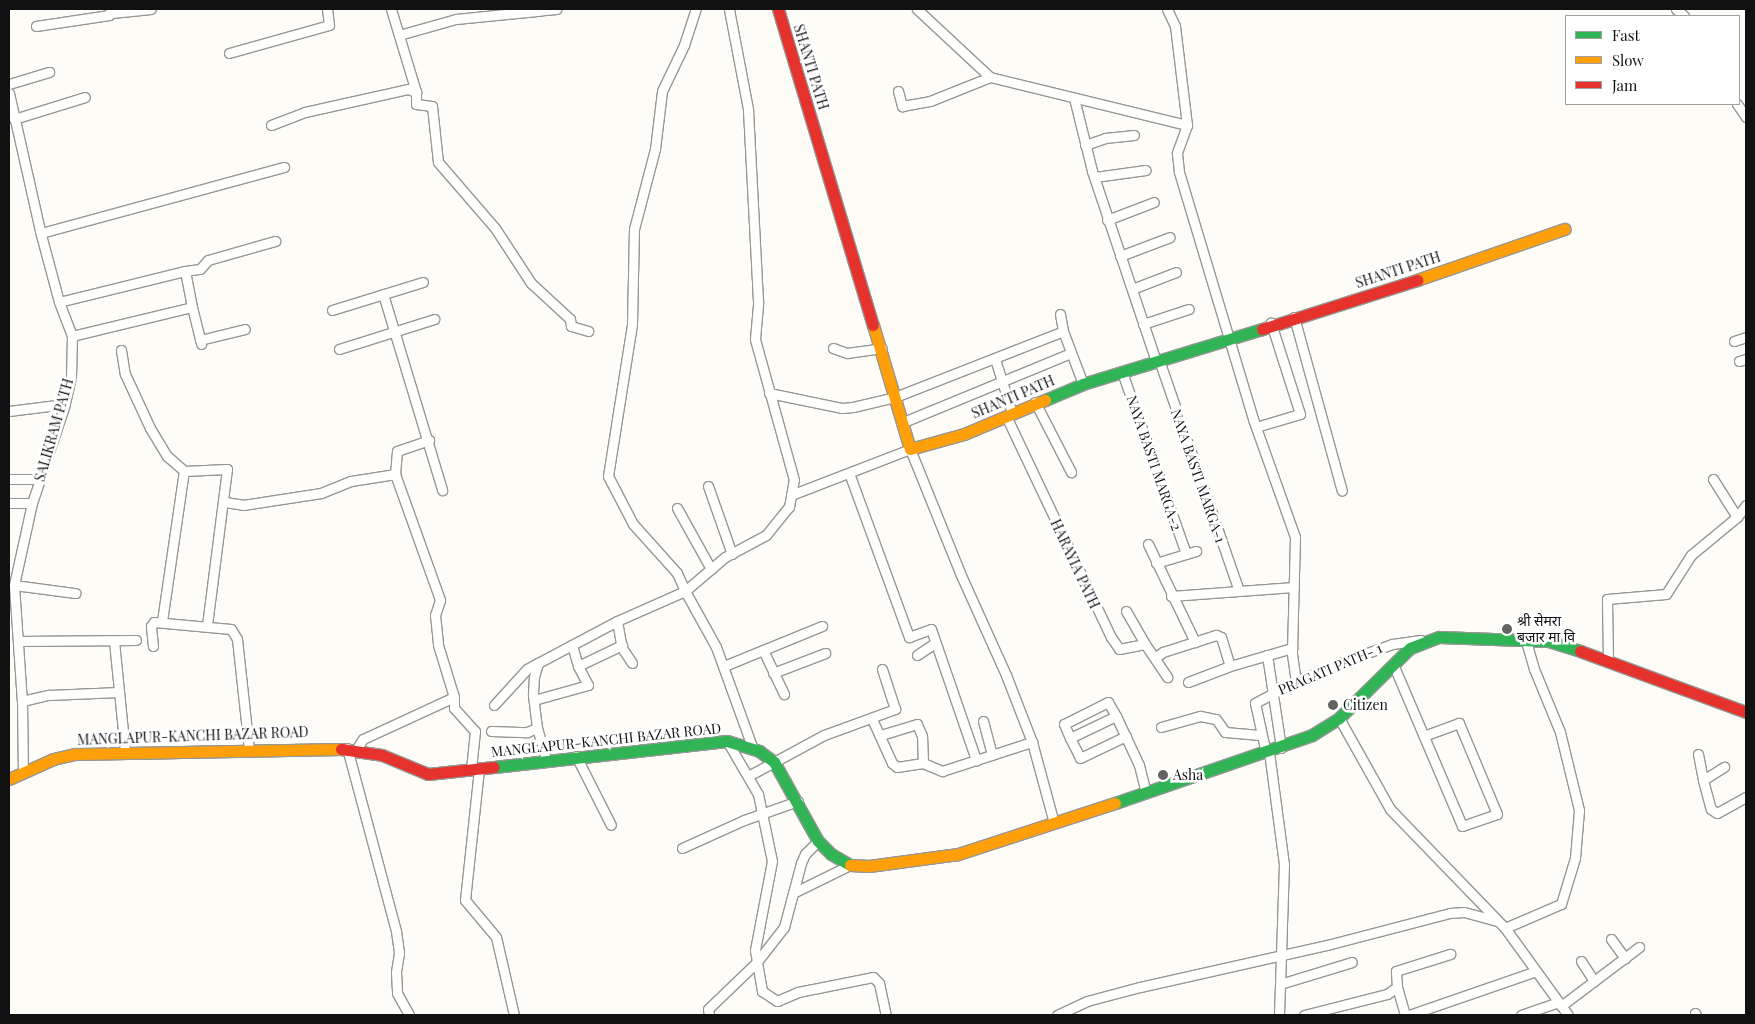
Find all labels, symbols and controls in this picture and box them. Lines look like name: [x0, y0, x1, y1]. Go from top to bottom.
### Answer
legend: [1565, 15, 1740, 105]
street label: SHANTI PATH: [790, 22, 832, 112]
text: Fast: [1612, 25, 1640, 45]
text: Slow: [1612, 50, 1644, 70]
text: Jam: [1612, 75, 1637, 95]
street label: SHANTI PATH: [1353, 248, 1443, 292]
street label: SHANTI PATH: [969, 372, 1057, 422]
street label: SALIKRAM PATH: [31, 376, 77, 484]
street label: NAYA BASTI MARGA-2: [1123, 393, 1185, 533]
street label: NAYA BASTI MARGA-1: [1167, 407, 1229, 545]
street label: HARAYIA PATH: [1047, 517, 1103, 611]
place label: श्री सेमरा बजार मा वि: [1517, 613, 1575, 646]
marker: श्री सेमरा बजार मा वि: [1501, 623, 1513, 635]
street label: PRAGATI PATH- 1: [1275, 640, 1385, 698]
place label: Citizen: [1343, 697, 1388, 713]
marker: Citizen: [1327, 699, 1339, 711]
street label: MANGLAPUR-KANCHI BAZAR ROAD: [490, 720, 722, 760]
street label: MANGLAPUR-KANCHI BAZAR ROAD: [77, 724, 309, 748]
place label: Asha: [1173, 767, 1203, 783]
marker: Asha: [1157, 769, 1169, 781]

